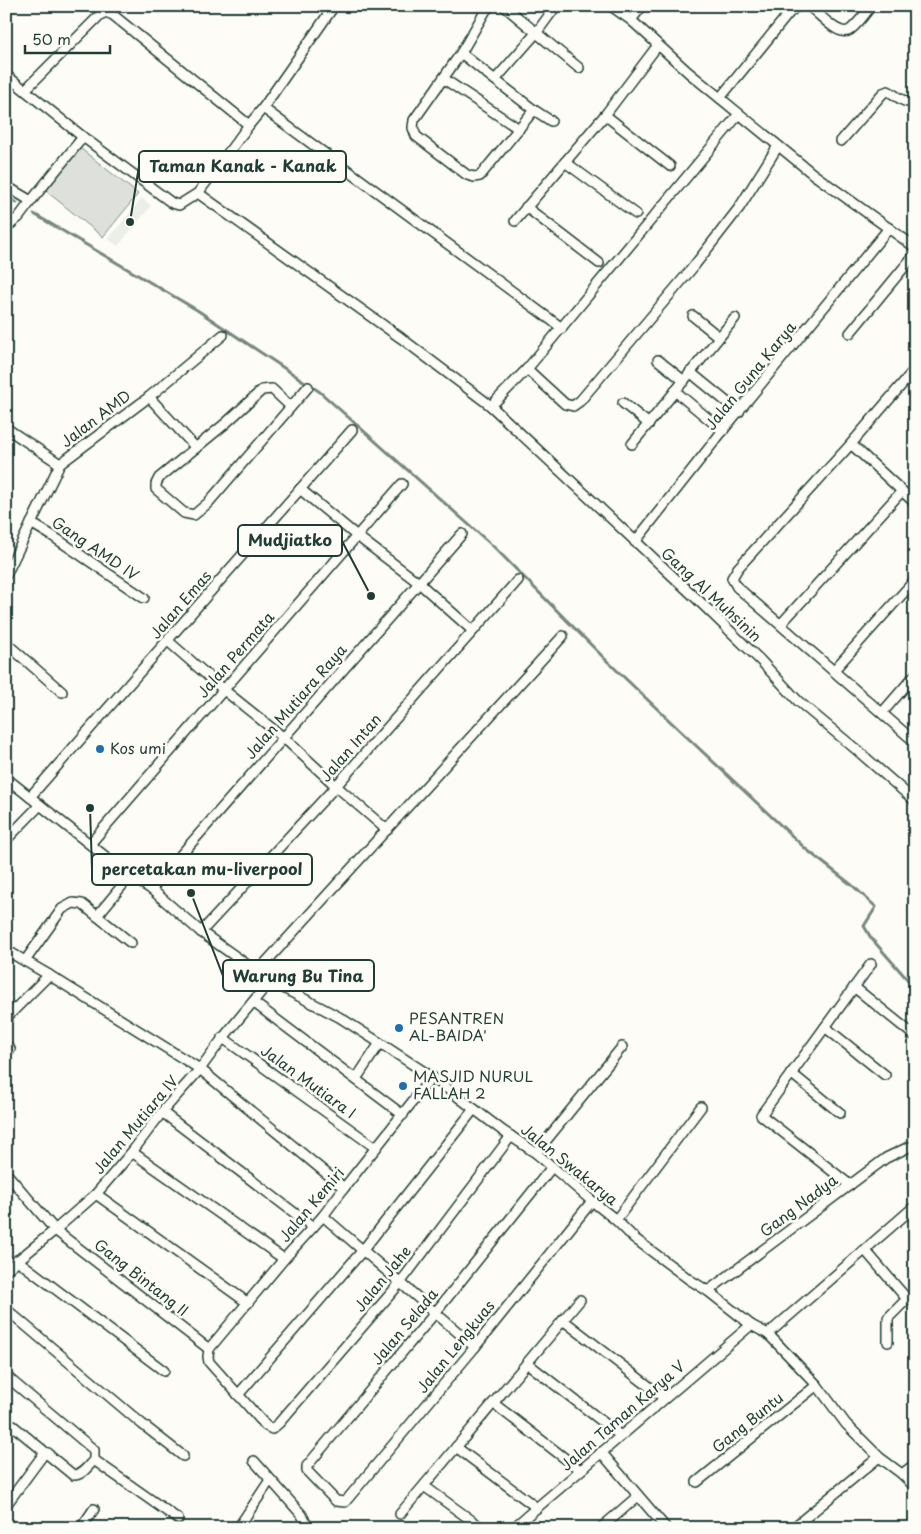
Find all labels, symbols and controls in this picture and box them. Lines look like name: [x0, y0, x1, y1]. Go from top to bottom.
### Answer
scale bar: [25, 22, 110, 54]
text: 50 m: [32, 27, 71, 50]
callout: Taman Kanak - Kanak: [139, 151, 346, 182]
text: Taman Kanak - Kanak: [149, 153, 337, 177]
street label: Jalan Guna Karya: [699, 315, 801, 434]
street label: Jalan AMD: [55, 384, 135, 452]
street label: Gang AMD IV: [48, 510, 144, 586]
callout: Mudjiatko: [238, 525, 342, 556]
text: Mudjiatko: [248, 527, 333, 551]
street label: Gang Al Muhsinin: [657, 541, 767, 647]
street label: Jalan Emas: [144, 565, 216, 643]
street label: Jalan Permata: [191, 605, 279, 702]
street label: Jalan Mutiara Raya: [238, 638, 352, 764]
street label: Jalan Intan: [314, 708, 386, 786]
place label: Kos umi: [110, 736, 166, 759]
marker: Kos umi: [94, 743, 106, 755]
callout: percetakan mu-liverpool: [92, 854, 312, 885]
text: percetakan mu-liverpool: [102, 856, 302, 880]
callout: Warung Bu Tina: [223, 960, 374, 991]
text: Warung Bu Tina: [232, 963, 364, 987]
place label: PESANTREN AL-BAIDA': [409, 1006, 504, 1046]
marker: PESANTREN AL-BAIDA': [393, 1022, 405, 1034]
street label: Jalan Mutiara I: [257, 1038, 361, 1123]
place label: MASJID NURUL FALLAH 2: [413, 1064, 533, 1104]
street label: Jalan Mutiara IV: [87, 1070, 183, 1178]
marker: MASJID NURUL FALLAH 2: [397, 1080, 409, 1092]
street label: Jalan Swakarya: [516, 1117, 624, 1211]
street label: Jalan Kemiri: [273, 1162, 349, 1246]
street label: Gang Nadya: [754, 1168, 842, 1242]
street label: Gang Bintang II: [90, 1233, 194, 1321]
street label: Jalan Jahe: [348, 1240, 416, 1316]
street label: Jalan Selada: [365, 1282, 443, 1369]
street label: Jalan Lengkuas: [410, 1295, 500, 1397]
street label: Jalan Taman Karya V: [555, 1354, 689, 1475]
street label: Gang Buntu: [706, 1386, 788, 1458]

